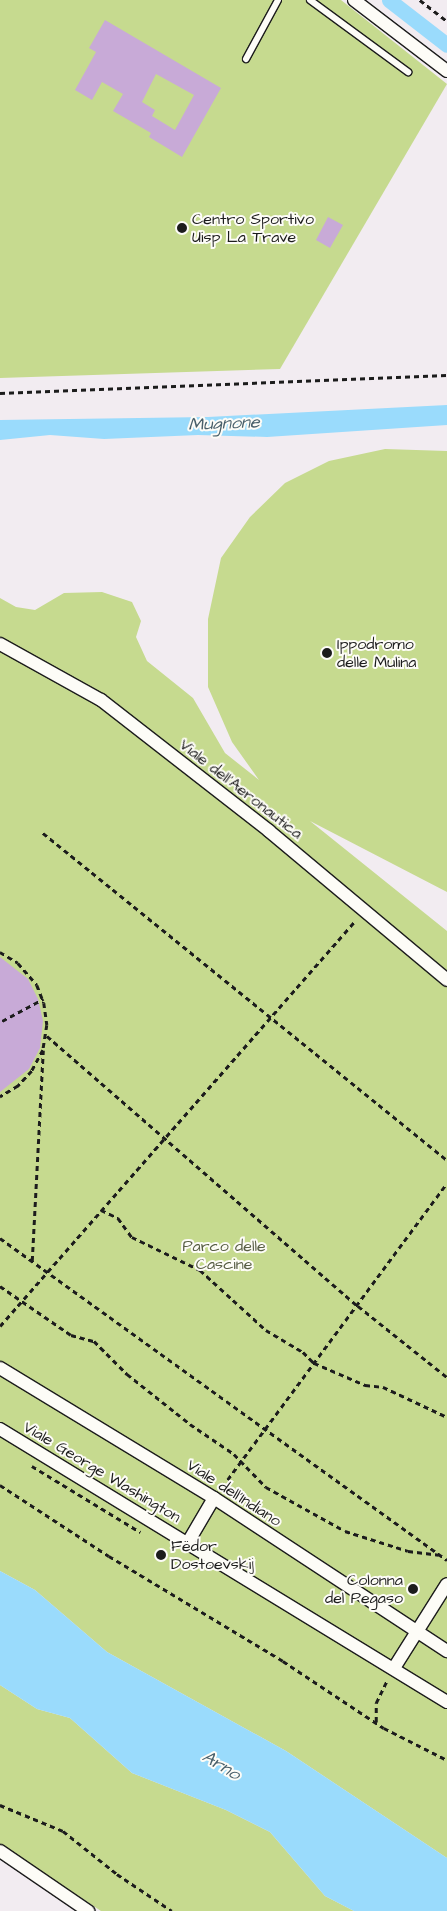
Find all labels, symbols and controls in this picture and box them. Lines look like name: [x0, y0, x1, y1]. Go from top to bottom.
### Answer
place label: Centro Sportivo Uisp La Trave: [192, 209, 314, 247]
marker: Centro Sportivo Uisp La Trave: [176, 222, 188, 234]
water label: Mugnone: [188, 412, 260, 436]
place label: Ippodromo delle Mulina: [337, 634, 416, 672]
marker: Ippodromo delle Mulina: [321, 647, 333, 659]
street label: Viale dell'Aeronautica: [176, 735, 306, 843]
park label: Parco delle Cascine: [182, 1236, 266, 1274]
street label: Viale George Washington: [20, 1417, 184, 1527]
street label: Viale dell'Indiano: [183, 1455, 285, 1531]
place label: Fëdor Dostoevskij: [171, 1536, 254, 1574]
marker: Fëdor Dostoevskij: [155, 1549, 167, 1561]
place label: Colonna del Pegaso: [325, 1570, 403, 1608]
marker: Colonna del Pegaso: [407, 1583, 419, 1595]
water label: Arno: [198, 1746, 244, 1786]

